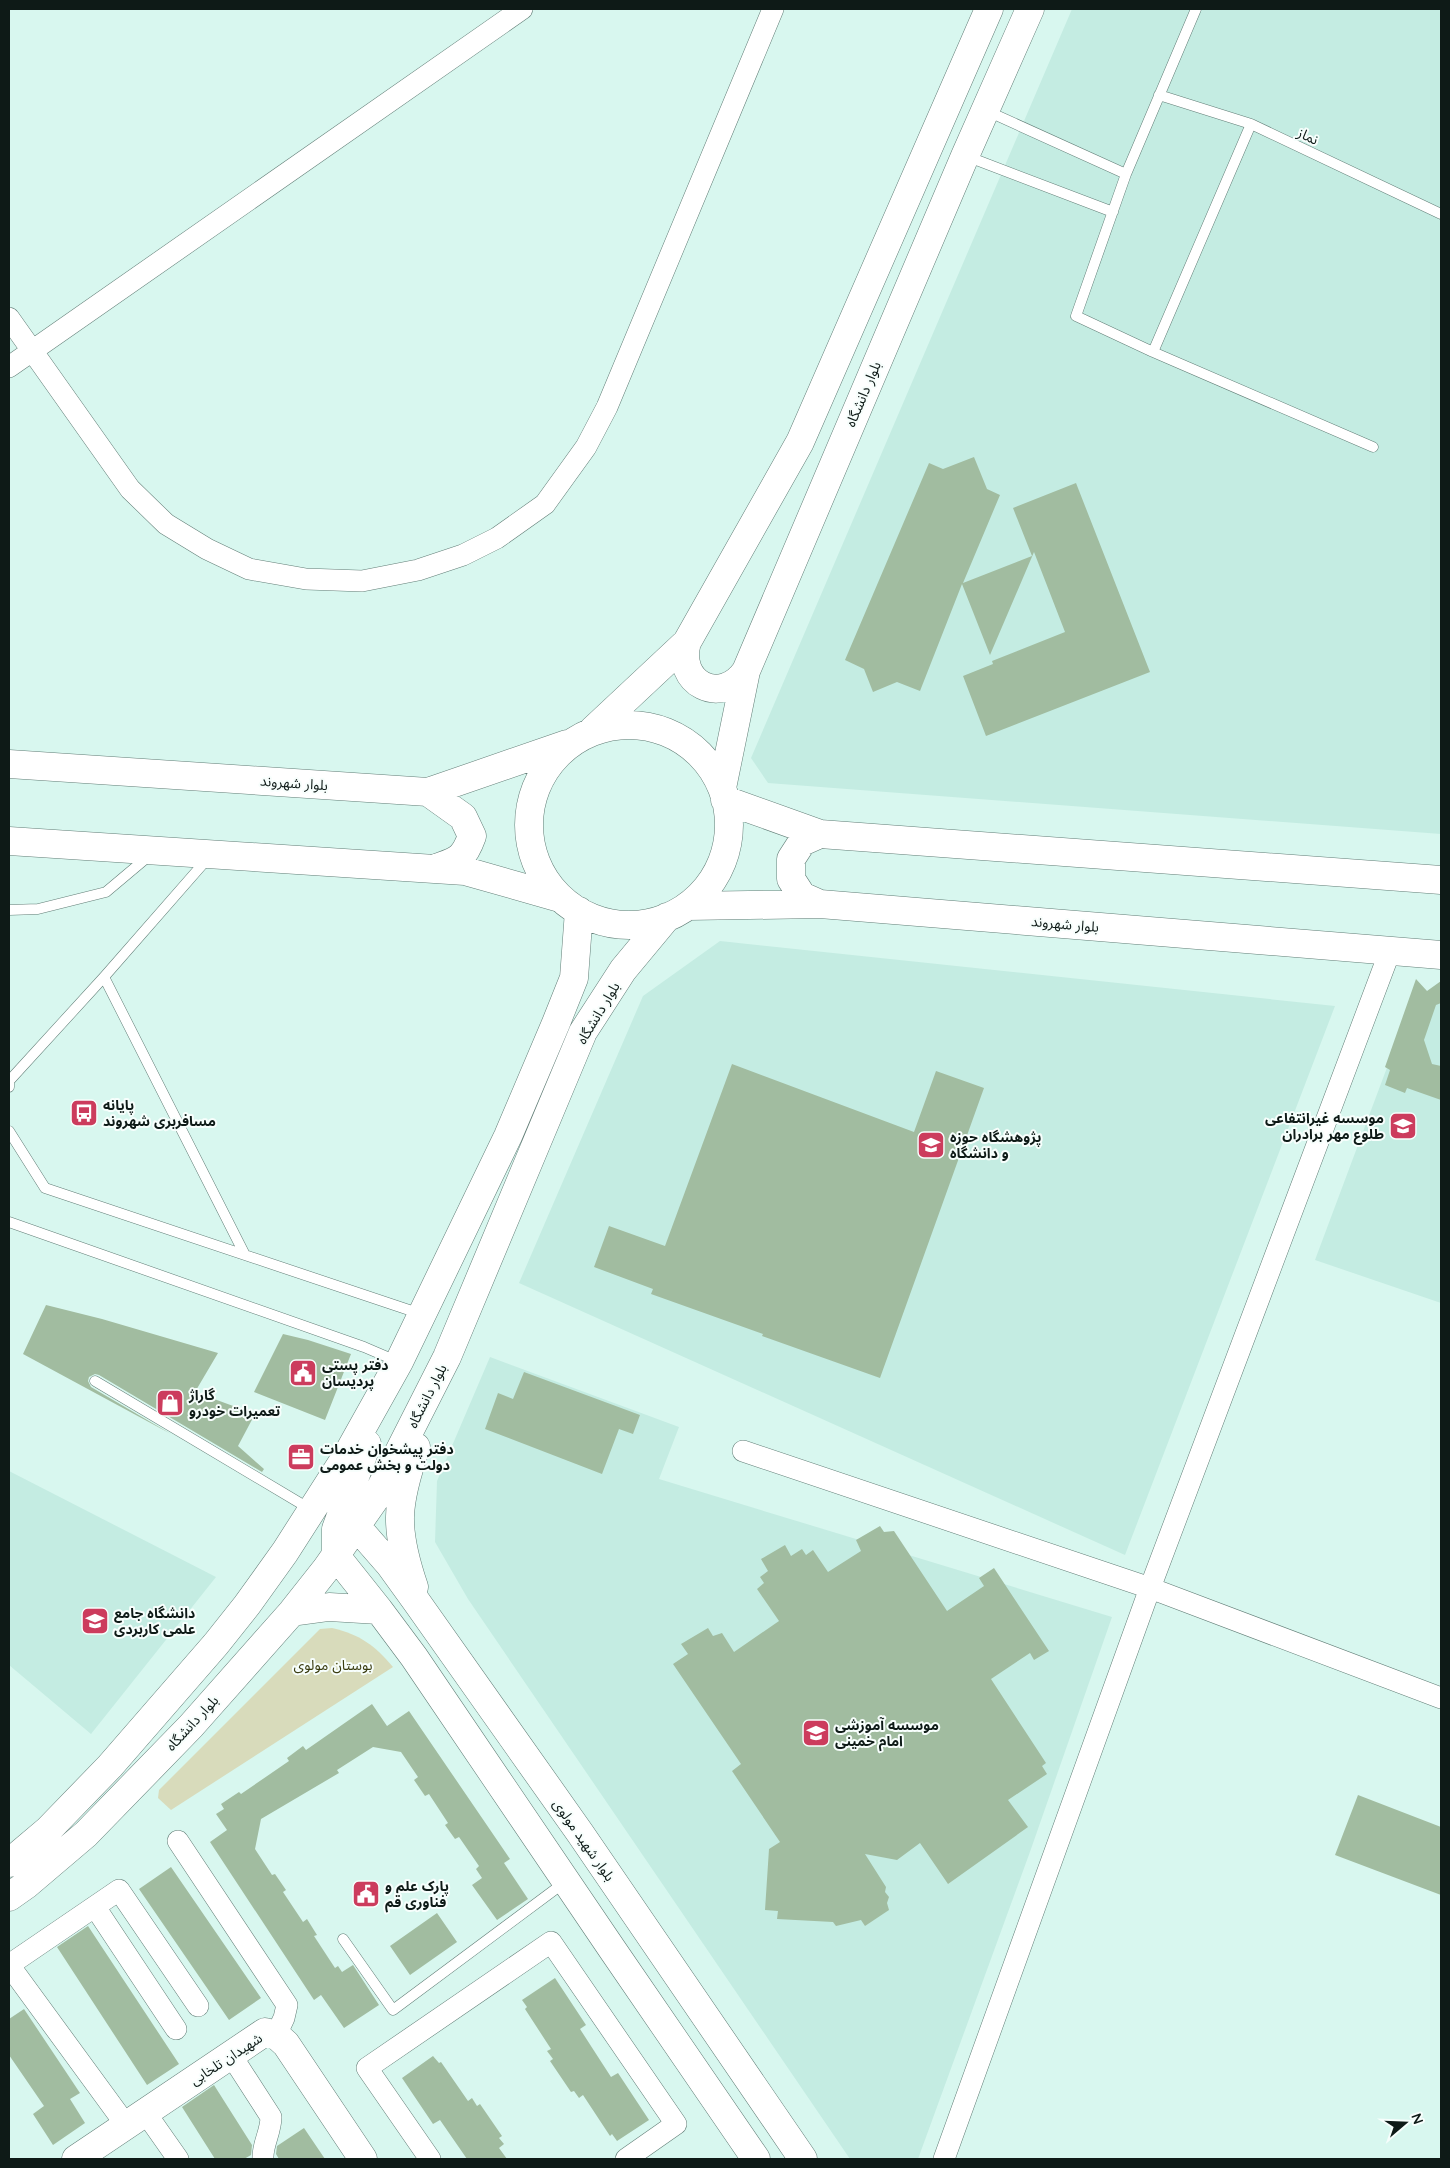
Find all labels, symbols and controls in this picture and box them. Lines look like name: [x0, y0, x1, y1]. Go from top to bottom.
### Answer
street label: نماز: [1294, 123, 1322, 149]
street label: بلوار دانشگاه: [841, 358, 885, 429]
street label: بلوار شهروند: [259, 772, 329, 794]
street label: بلوار شهروند: [1030, 912, 1100, 936]
street label: بلوار دانشگاه: [572, 978, 624, 1047]
place label: پایانه مسافربری شهروند: [103, 1096, 216, 1130]
bus stop icon: پایانه مسافربری شهروند: [69, 1098, 99, 1128]
place label: موسسه غیرانتفاعی طلوع مهر برادران: [1265, 1109, 1384, 1145]
school or university icon: موسسه غیرانتفاعی طلوع مهر برادران: [1388, 1111, 1418, 1141]
place label: پژوهشگاه حوزه و دانشگاه: [950, 1128, 1042, 1162]
school or university icon: پژوهشگاه حوزه و دانشگاه: [916, 1130, 946, 1160]
place label: دفتر پستی پردیسان: [322, 1356, 388, 1391]
public building icon: دفتر پستی پردیسان: [288, 1358, 318, 1388]
street label: بلوار دانشگاه: [403, 1361, 451, 1431]
place label: گاراژ تعمیرات خودرو: [188, 1386, 280, 1420]
shop icon: گاراژ تعمیرات خودرو: [155, 1388, 185, 1418]
place label: دفتر پیشخوان خدمات دولت و بخش عمومی: [320, 1440, 454, 1474]
office icon: دفتر پیشخوان خدمات دولت و بخش عمومی: [286, 1442, 316, 1472]
place label: دانشگاه جامع علمی کاربردی: [114, 1604, 196, 1638]
school or university icon: دانشگاه جامع علمی کاربردی: [80, 1606, 110, 1636]
park label: بوستان مولوی: [294, 1656, 373, 1674]
street label: بلوار دانشگاه: [162, 1691, 222, 1755]
place label: موسسه آموزشی امام خمینی: [835, 1716, 939, 1752]
school or university icon: موسسه آموزشی امام خمینی: [801, 1718, 831, 1748]
street label: بلوار شهید مولوی: [549, 1795, 619, 1885]
place label: پارک علم و فناوری قم: [385, 1877, 449, 1913]
public building icon: پارک علم و فناوری قم: [351, 1879, 381, 1909]
street label: شهیدان تلخابی: [186, 2029, 266, 2089]
north arrow: [1380, 2098, 1430, 2148]
text: N: [1407, 2111, 1427, 2127]

